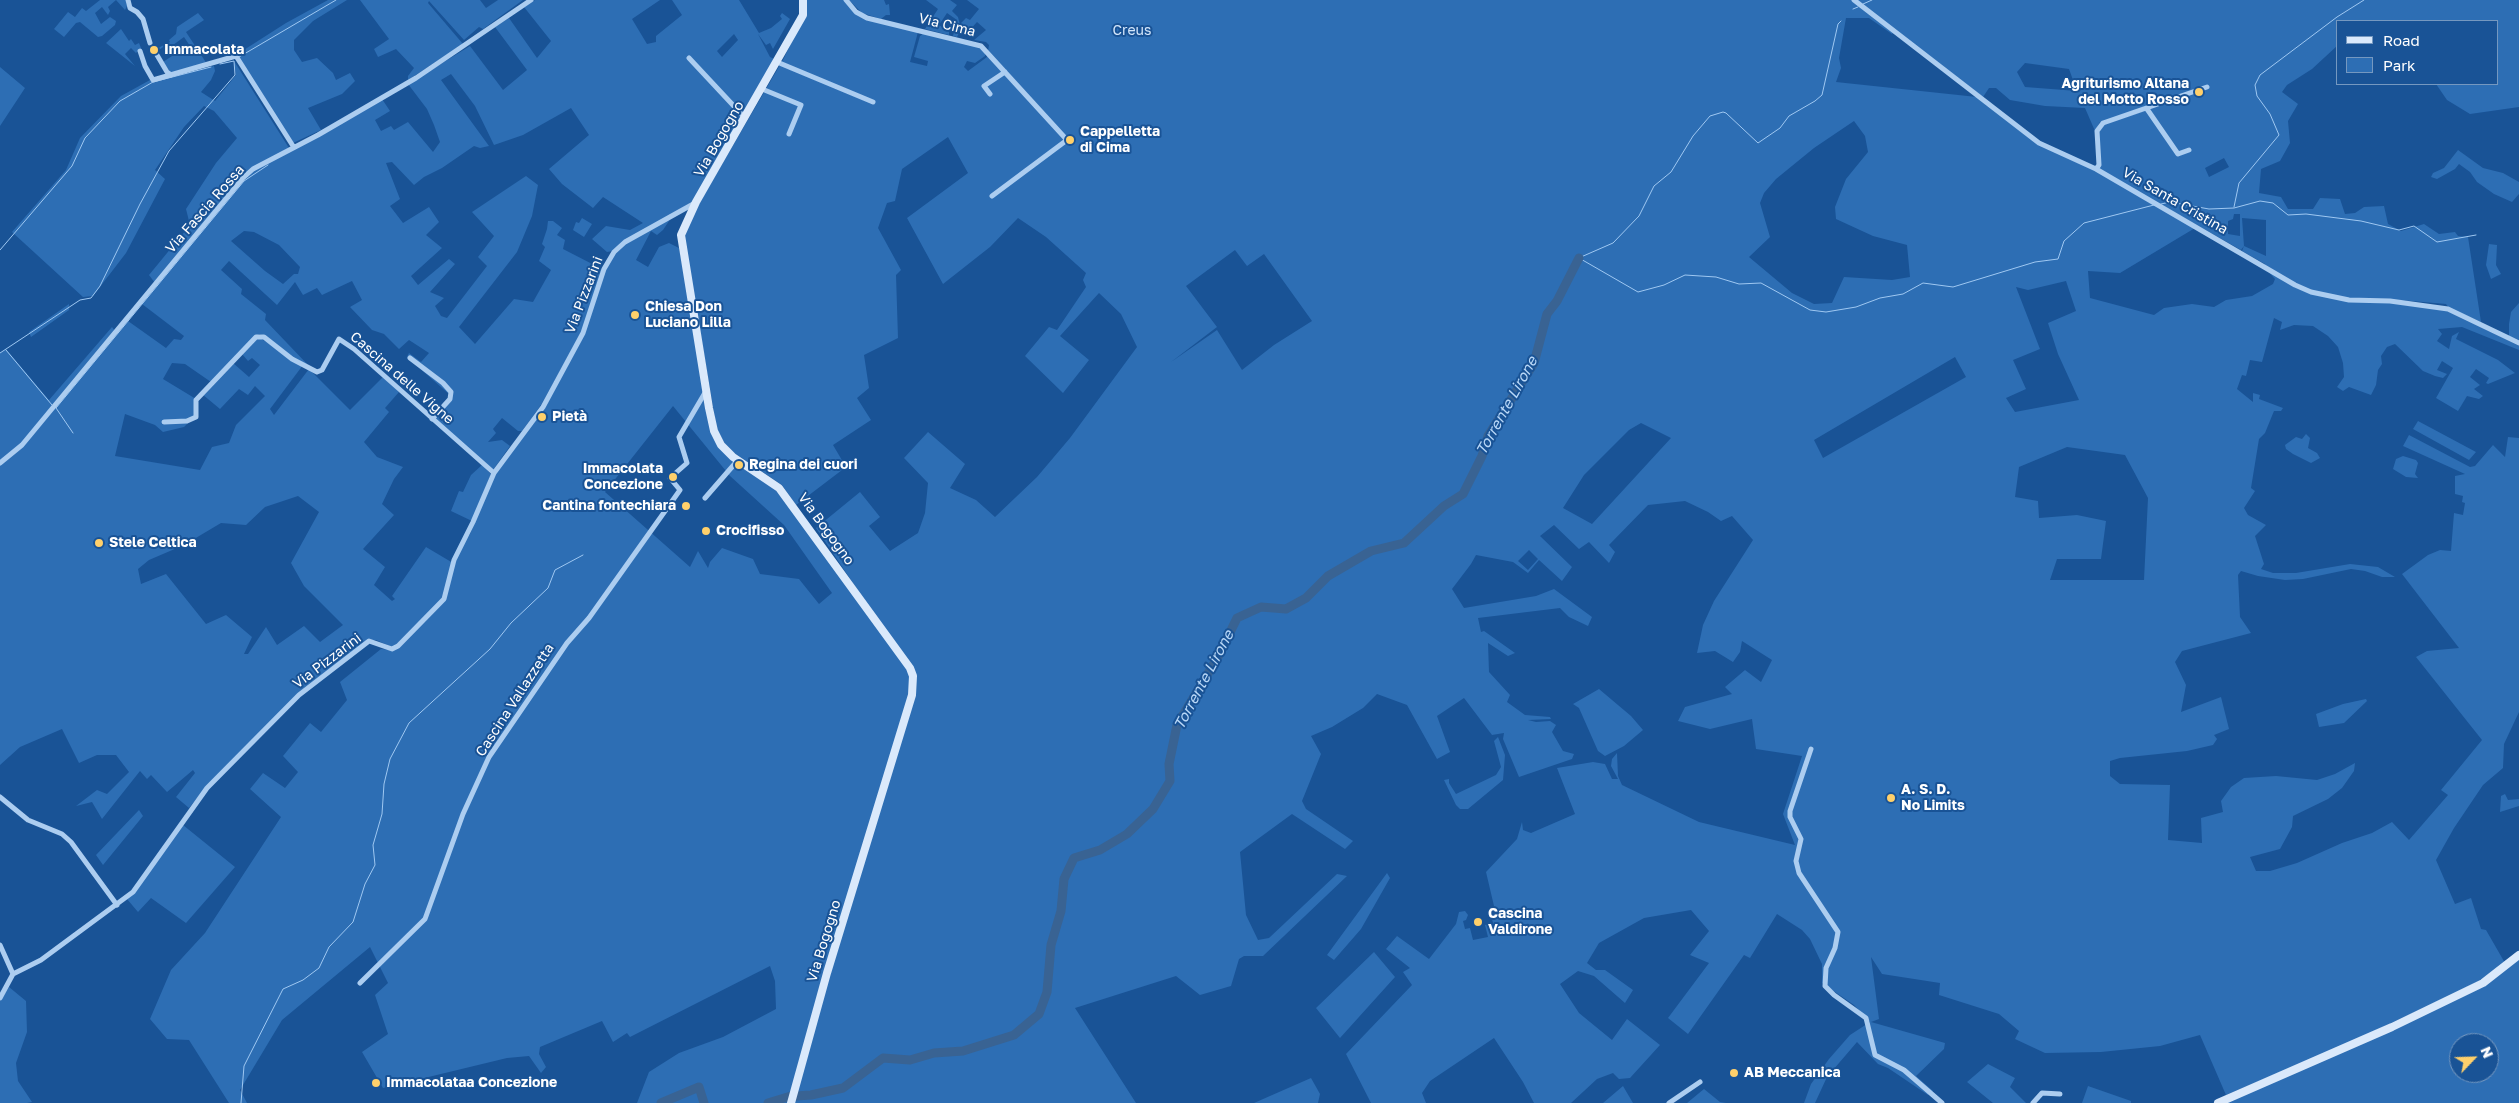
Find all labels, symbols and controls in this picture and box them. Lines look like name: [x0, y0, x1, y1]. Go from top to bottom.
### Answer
street label: Via Cima: [917, 10, 977, 40]
legend: [2336, 20, 2499, 85]
park label: Creus: [1113, 23, 1151, 39]
text: Road: [2383, 31, 2420, 49]
place label: Immacolata: [164, 42, 244, 58]
marker: Immacolata: [148, 44, 160, 56]
text: Park: [2383, 56, 2415, 74]
place label: Agriturismo Altana del Motto Rosso: [2062, 76, 2189, 108]
marker: Agriturismo Altana del Motto Rosso: [2193, 86, 2205, 98]
street label: Via Bogogno: [690, 98, 748, 180]
place label: Cappelletta di Cima: [1080, 124, 1160, 156]
marker: Cappelletta di Cima: [1064, 134, 1076, 146]
street label: Via Fascia Rossa: [162, 162, 248, 256]
street label: Via Santa Cristina: [2119, 164, 2231, 238]
street label: Via Pizzarini: [562, 254, 606, 336]
place label: Chiesa Don Luciano Lilla: [645, 299, 731, 332]
marker: Chiesa Don Luciano Lilla: [629, 309, 641, 321]
street label: Cascina delle Vigne: [347, 328, 457, 428]
water label: Torrente Lirone: [1472, 354, 1542, 458]
place label: Pietà: [552, 409, 587, 425]
marker: Pietà: [536, 411, 548, 423]
place label: Regina dei cuori: [749, 457, 858, 473]
marker: Regina dei cuori: [733, 459, 745, 471]
place label: Immacolata Concezione: [583, 461, 663, 494]
marker: Immacolata Concezione: [667, 471, 679, 483]
street label: Via Bogogno: [794, 490, 858, 568]
place label: Cantina fontechiara: [542, 498, 676, 514]
marker: Cantina fontechiara: [680, 500, 692, 512]
place label: Crocifisso: [716, 523, 785, 539]
marker: Crocifisso: [700, 525, 712, 537]
place label: Stele Celtica: [109, 535, 197, 551]
marker: Stele Celtica: [93, 537, 105, 549]
water label: Torrente Lirone: [1170, 627, 1238, 733]
street label: Via Pizzarini: [289, 630, 365, 692]
street label: Cascina Vallazzetta: [472, 640, 558, 760]
place label: A. S. D. No Limits: [1901, 782, 1965, 814]
marker: A. S. D. No Limits: [1885, 792, 1897, 804]
street label: Via Bogogno: [804, 898, 844, 984]
place label: Cascina Valdirone: [1488, 906, 1553, 939]
marker: Cascina Valdirone: [1472, 916, 1484, 928]
north arrow: [2449, 1033, 2499, 1083]
text: N: [2477, 1044, 2497, 1060]
place label: AB Meccanica: [1744, 1065, 1841, 1081]
marker: AB Meccanica: [1728, 1067, 1740, 1079]
place label: Immacolataa Concezione: [386, 1075, 557, 1091]
marker: Immacolataa Concezione: [370, 1077, 382, 1089]

